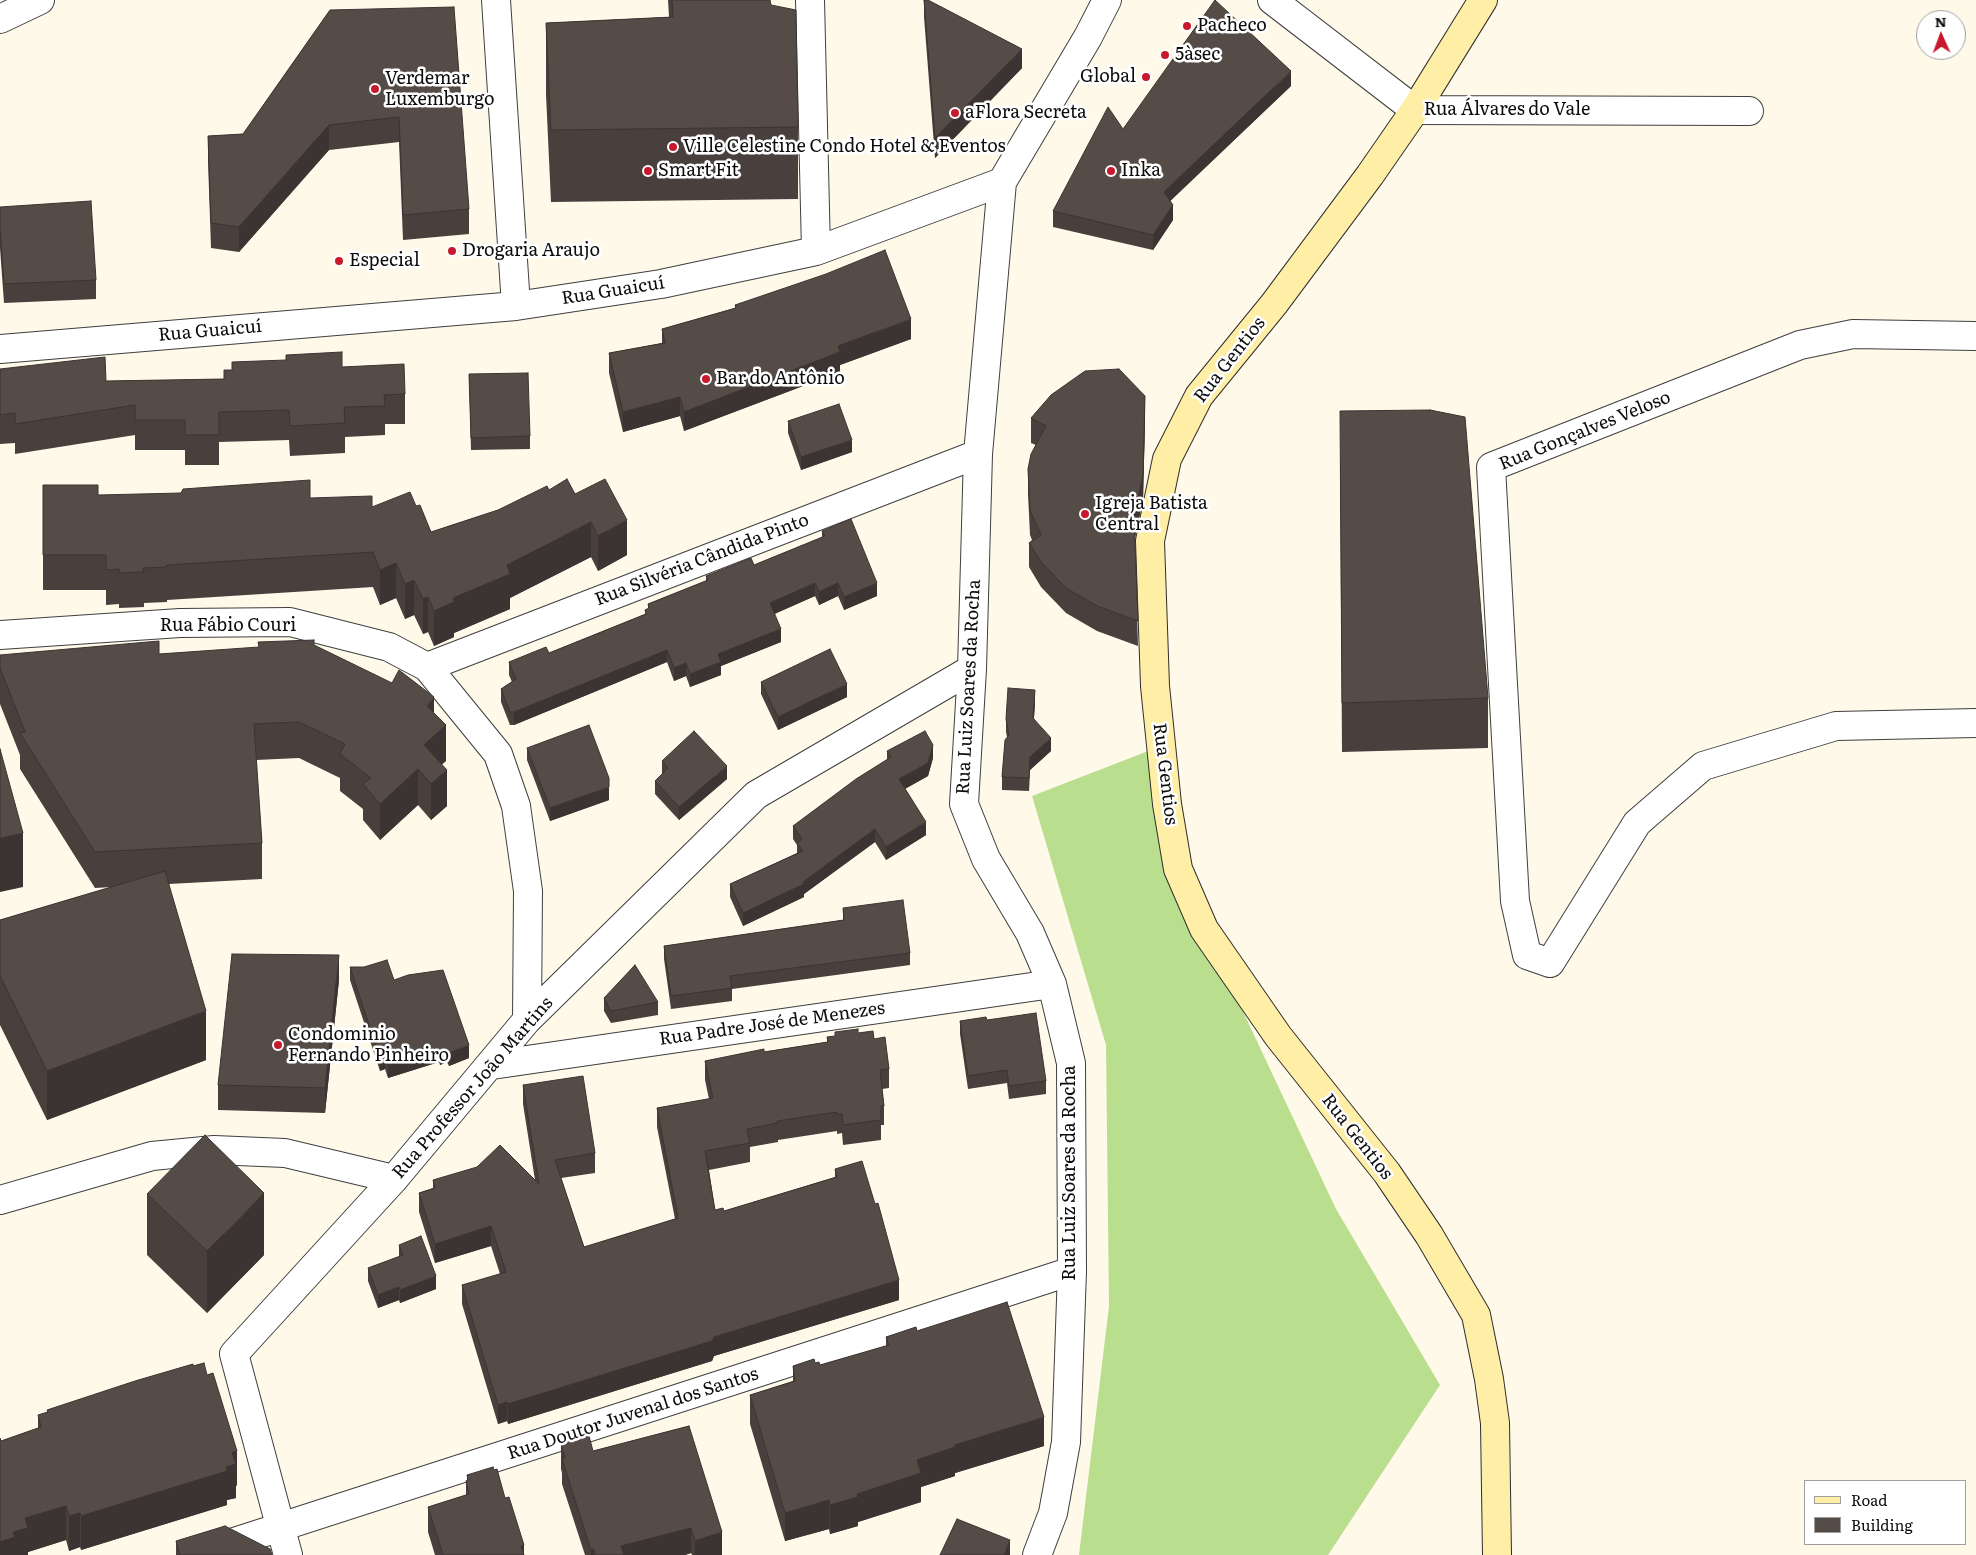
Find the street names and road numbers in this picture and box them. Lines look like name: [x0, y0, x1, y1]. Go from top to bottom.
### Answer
street label: Rua Álvares do Vale: [1424, 99, 1590, 121]
street label: Rua Guaicuí: [560, 272, 666, 310]
street label: Rua Gentios: [1190, 313, 1270, 407]
street label: Rua Guaicuí: [157, 316, 263, 346]
street label: Rua Gonçalves Veloso: [1496, 387, 1674, 475]
street label: Rua Silvéria Cândida Pinto: [592, 509, 812, 611]
street label: Rua Luiz Soares da Rocha: [953, 579, 985, 795]
street label: Rua Fábio Couri: [160, 615, 296, 637]
street label: Rua Gentios: [1148, 722, 1182, 826]
street label: Rua Professor João Martins: [388, 993, 558, 1183]
street label: Rua Padre José de Menezes: [658, 997, 886, 1051]
street label: Rua Luiz Soares da Rocha: [1059, 1065, 1081, 1281]
street label: Rua Gentios: [1317, 1090, 1397, 1184]
street label: Rua Doutor Juvenal dos Santos: [505, 1363, 761, 1465]

